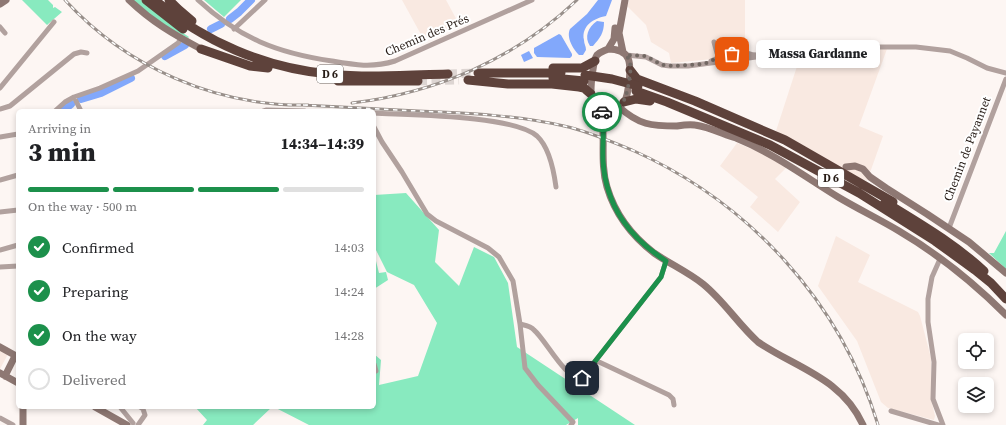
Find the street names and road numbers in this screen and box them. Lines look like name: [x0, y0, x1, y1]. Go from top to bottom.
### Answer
street label: Chemin des Prés: [383, 10, 471, 60]
road number: D 6: [317, 65, 343, 83]
street label: Chemin de Payannet: [940, 94, 994, 204]
road number: D 6: [818, 169, 844, 187]

